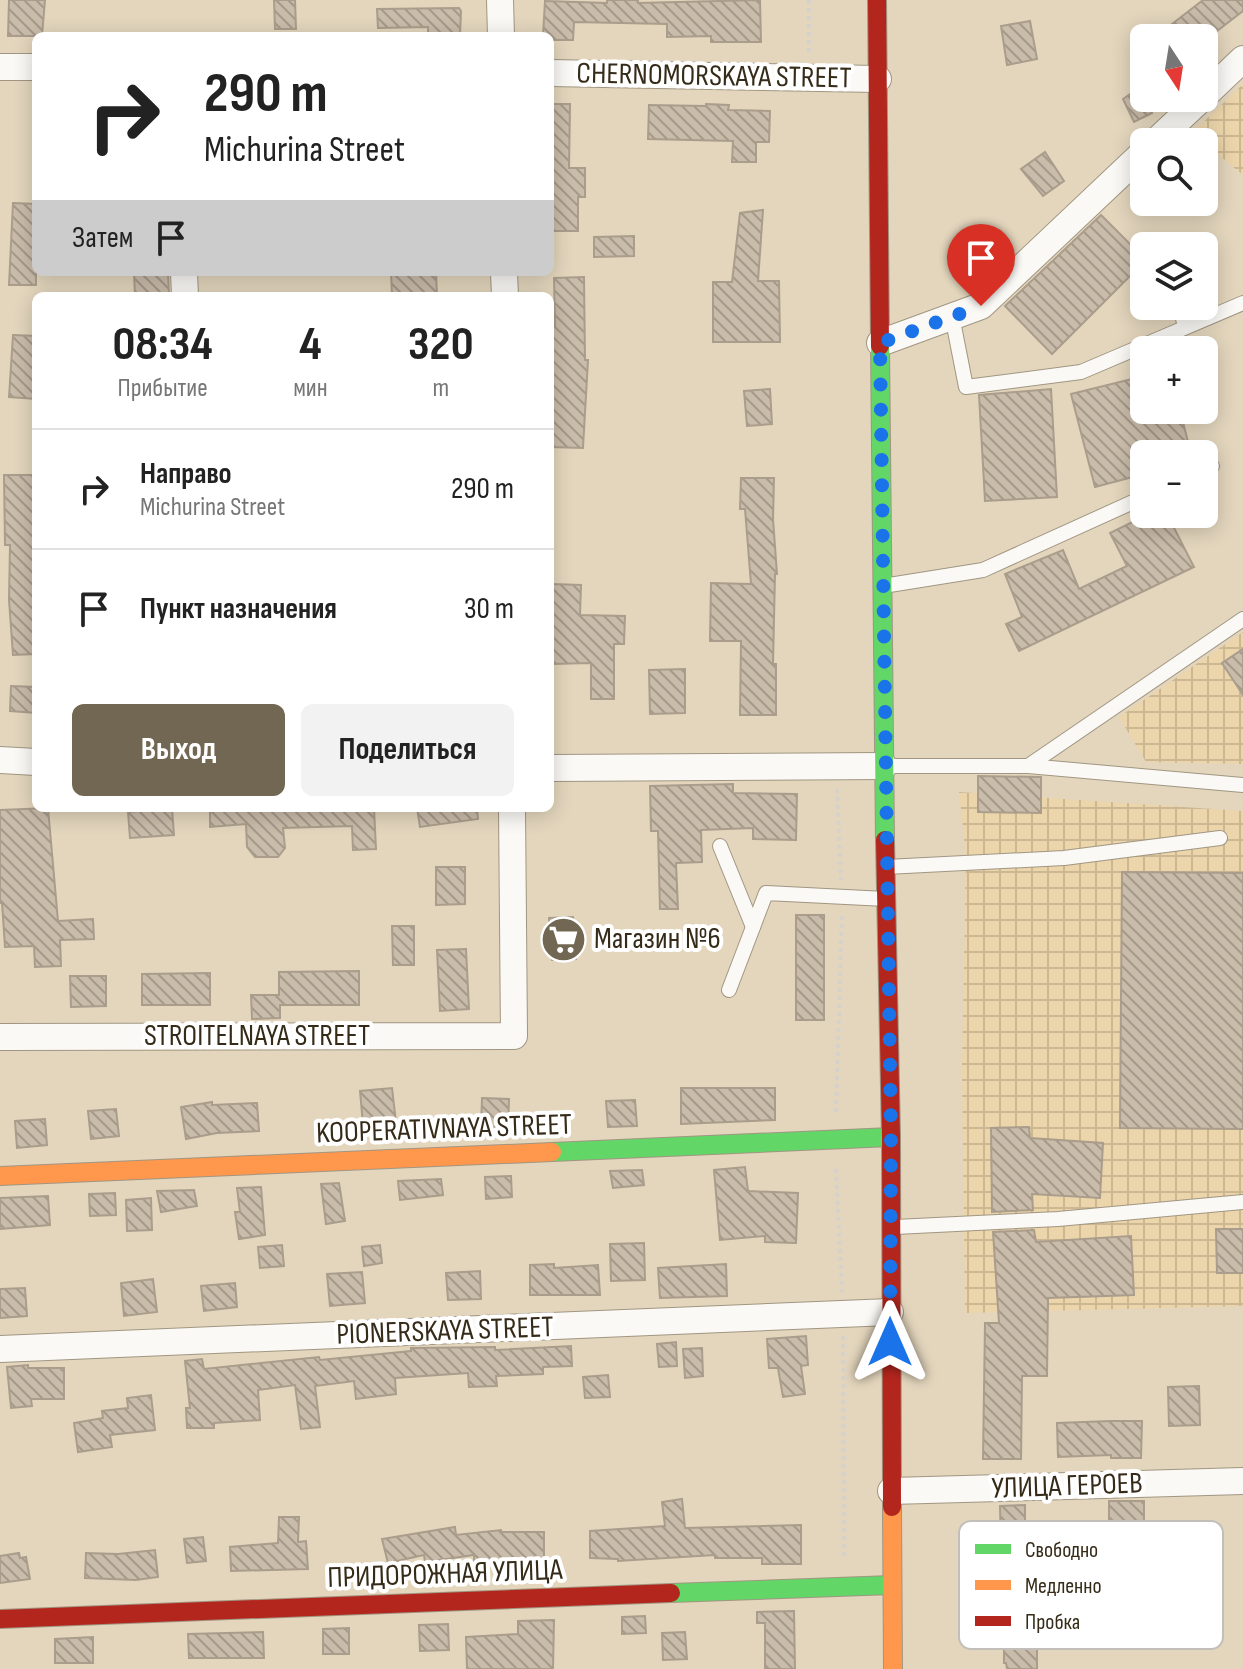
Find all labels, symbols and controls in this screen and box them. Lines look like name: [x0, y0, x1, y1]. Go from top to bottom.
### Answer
north arrow: [1130, 24, 1218, 112]
map controls: [1130, 24, 1218, 528]
street label: CHERNOMORSKAYA STREET: [576, 56, 852, 96]
text: 290 m: [204, 61, 328, 128]
icon: right: [72, 64, 176, 168]
button: search: [1130, 128, 1218, 216]
text: Michurina Street: [204, 129, 405, 172]
icon: arrive: [149, 216, 193, 260]
text: Затем: [72, 220, 133, 256]
pin: [947, 224, 1015, 306]
button: layers: [1130, 232, 1218, 320]
icon: arrive: [959, 236, 1003, 280]
text: 08:34: [113, 316, 213, 373]
text: 4: [299, 316, 322, 373]
text: 320: [408, 316, 473, 373]
button: +: [1130, 336, 1218, 424]
text: Прибытие: [118, 373, 208, 404]
text: мин: [293, 373, 328, 404]
text: m: [432, 373, 449, 404]
button: −: [1130, 440, 1218, 528]
text: Направо: [140, 456, 232, 492]
icon: right: [72, 467, 116, 511]
text: 290 m: [451, 471, 514, 507]
text: Michurina Street: [140, 492, 285, 523]
icon: arrive: [72, 587, 116, 631]
text: Пункт назначения: [140, 591, 337, 627]
text: 30 m: [464, 591, 514, 627]
button: Выход: [72, 704, 285, 796]
button: Поделиться: [301, 704, 514, 796]
supermarket icon: Магазин №6: [539, 915, 587, 963]
place label: Магазин №6: [594, 921, 721, 957]
street label: STROITELNAYA STREET: [144, 1018, 370, 1054]
street label: KOOPERATIVNAYA STREET: [315, 1107, 573, 1151]
position arrow: [848, 1300, 932, 1384]
street label: PIONERSKAYA STREET: [336, 1309, 554, 1353]
street label: УЛИЦА ГЕРОЕВ: [991, 1465, 1143, 1507]
legend: [959, 1521, 1223, 1649]
text: Свободно: [1025, 1537, 1098, 1564]
street label: ПРИДОРОЖНАЯ УЛИЦА: [327, 1552, 563, 1596]
text: Медленно: [1025, 1573, 1102, 1600]
text: Пробка: [1025, 1609, 1080, 1636]

